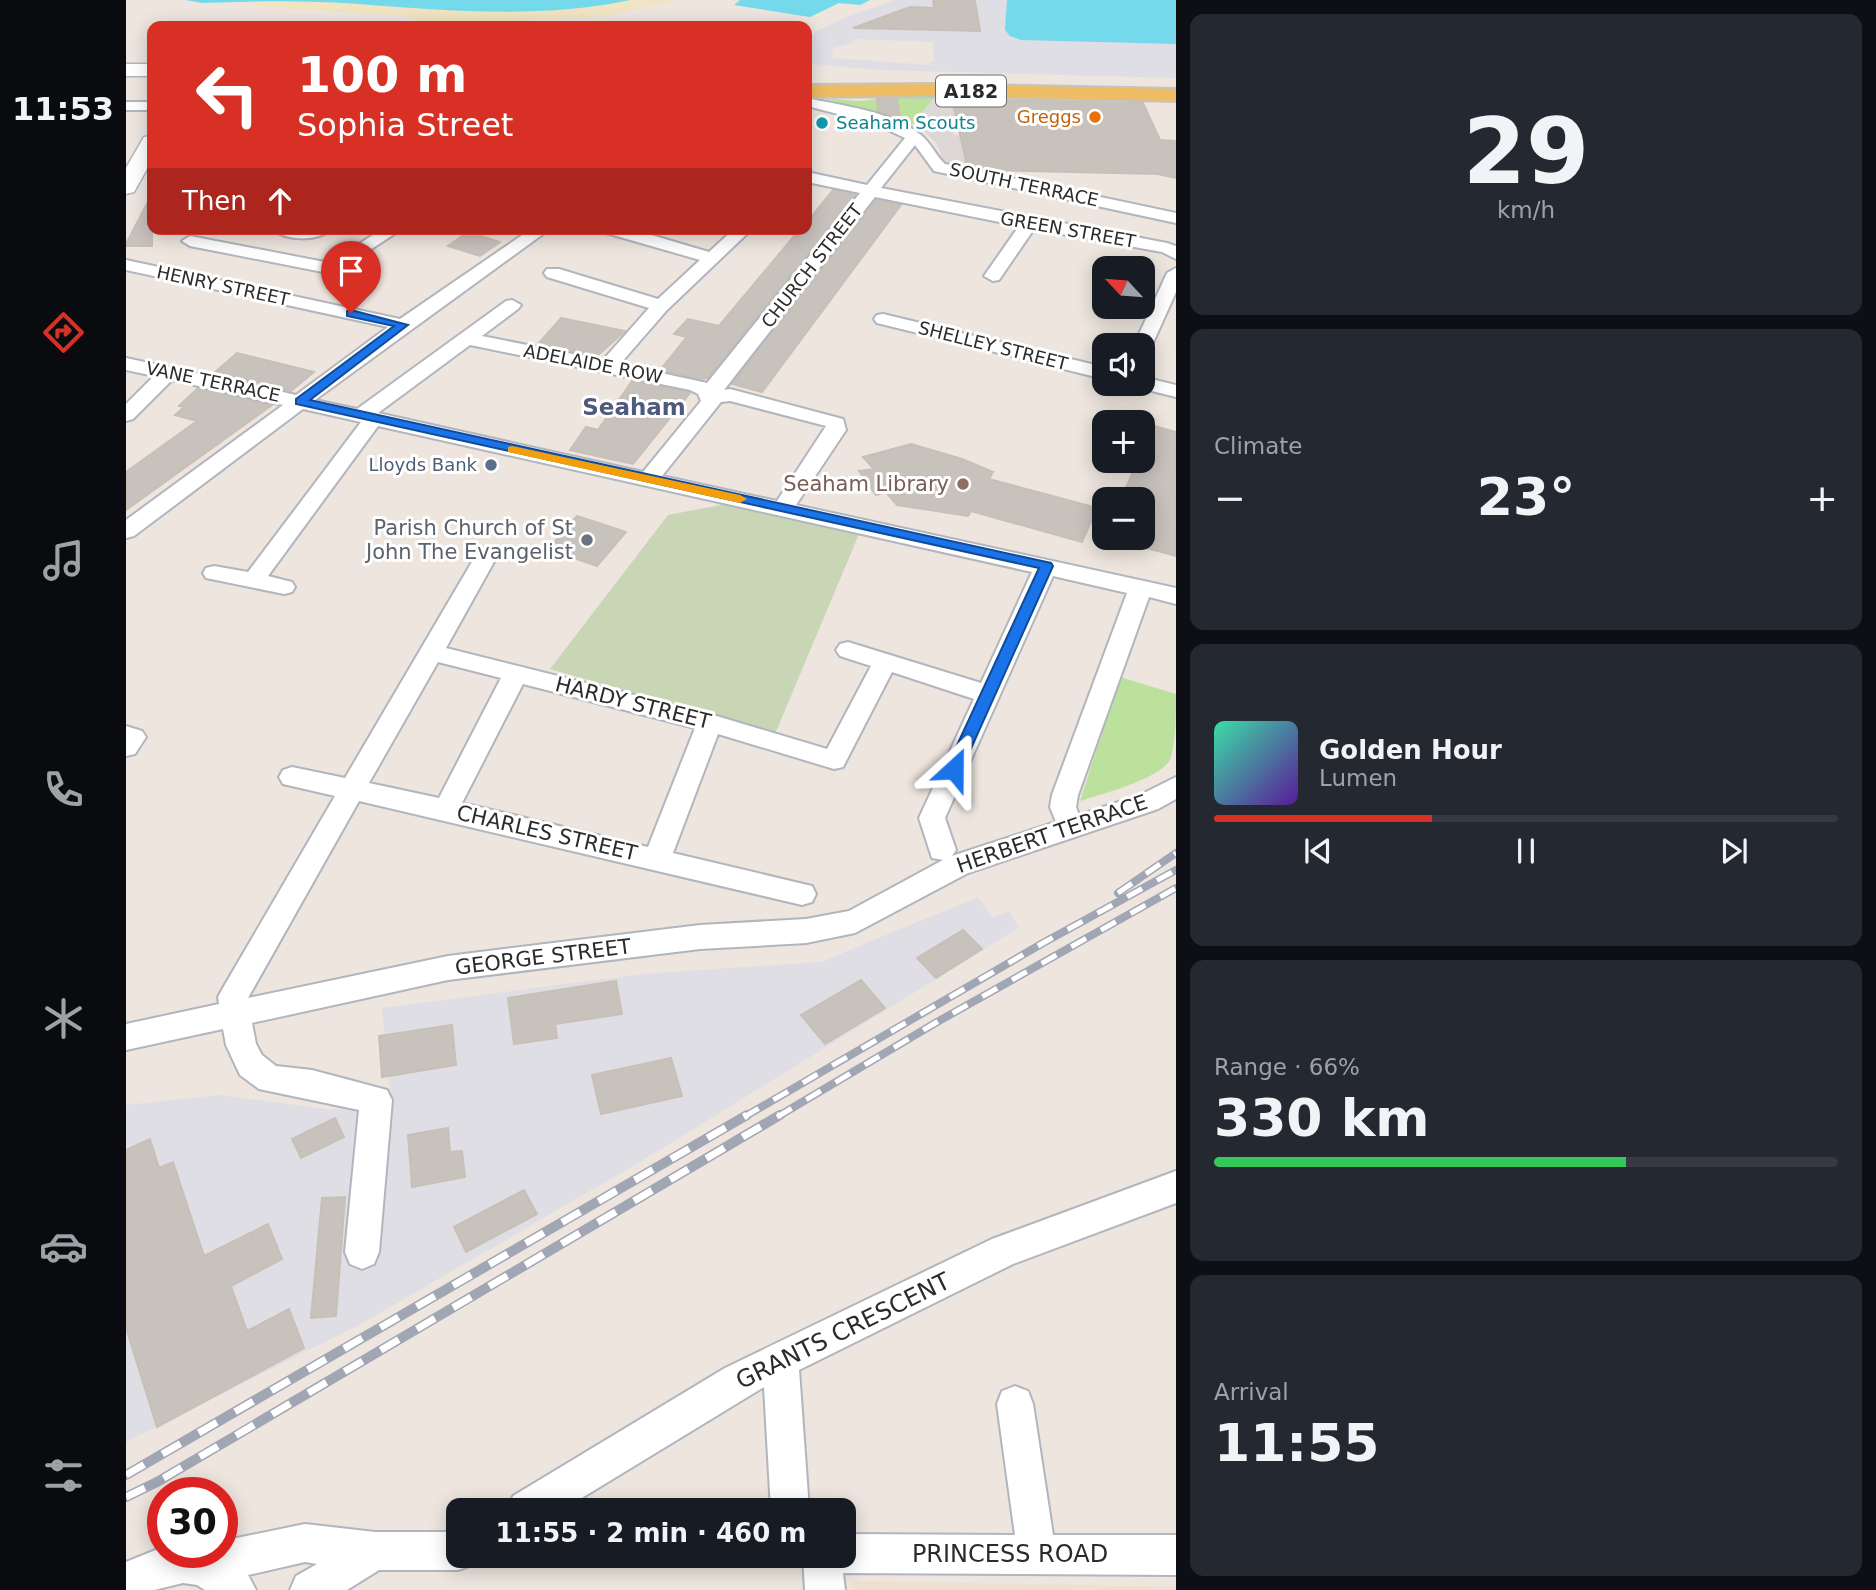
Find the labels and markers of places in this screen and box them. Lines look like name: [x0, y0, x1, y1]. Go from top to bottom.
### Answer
place label: Greggs: [1017, 106, 1081, 127]
marker: Greggs: [1087, 109, 1103, 125]
place label: Seaham Scouts: [836, 112, 975, 133]
marker: Seaham Scouts: [814, 115, 830, 131]
pin: [321, 241, 381, 313]
place label: Lloyds Bank: [369, 454, 478, 475]
marker: Lloyds Bank: [483, 457, 499, 473]
place label: Seaham Library: [783, 472, 949, 496]
marker: Seaham Library: [955, 476, 971, 492]
place label: Parish Church of St John The Evangelist: [364, 516, 573, 564]
marker: Parish Church of St John The Evangelist: [579, 532, 595, 548]

